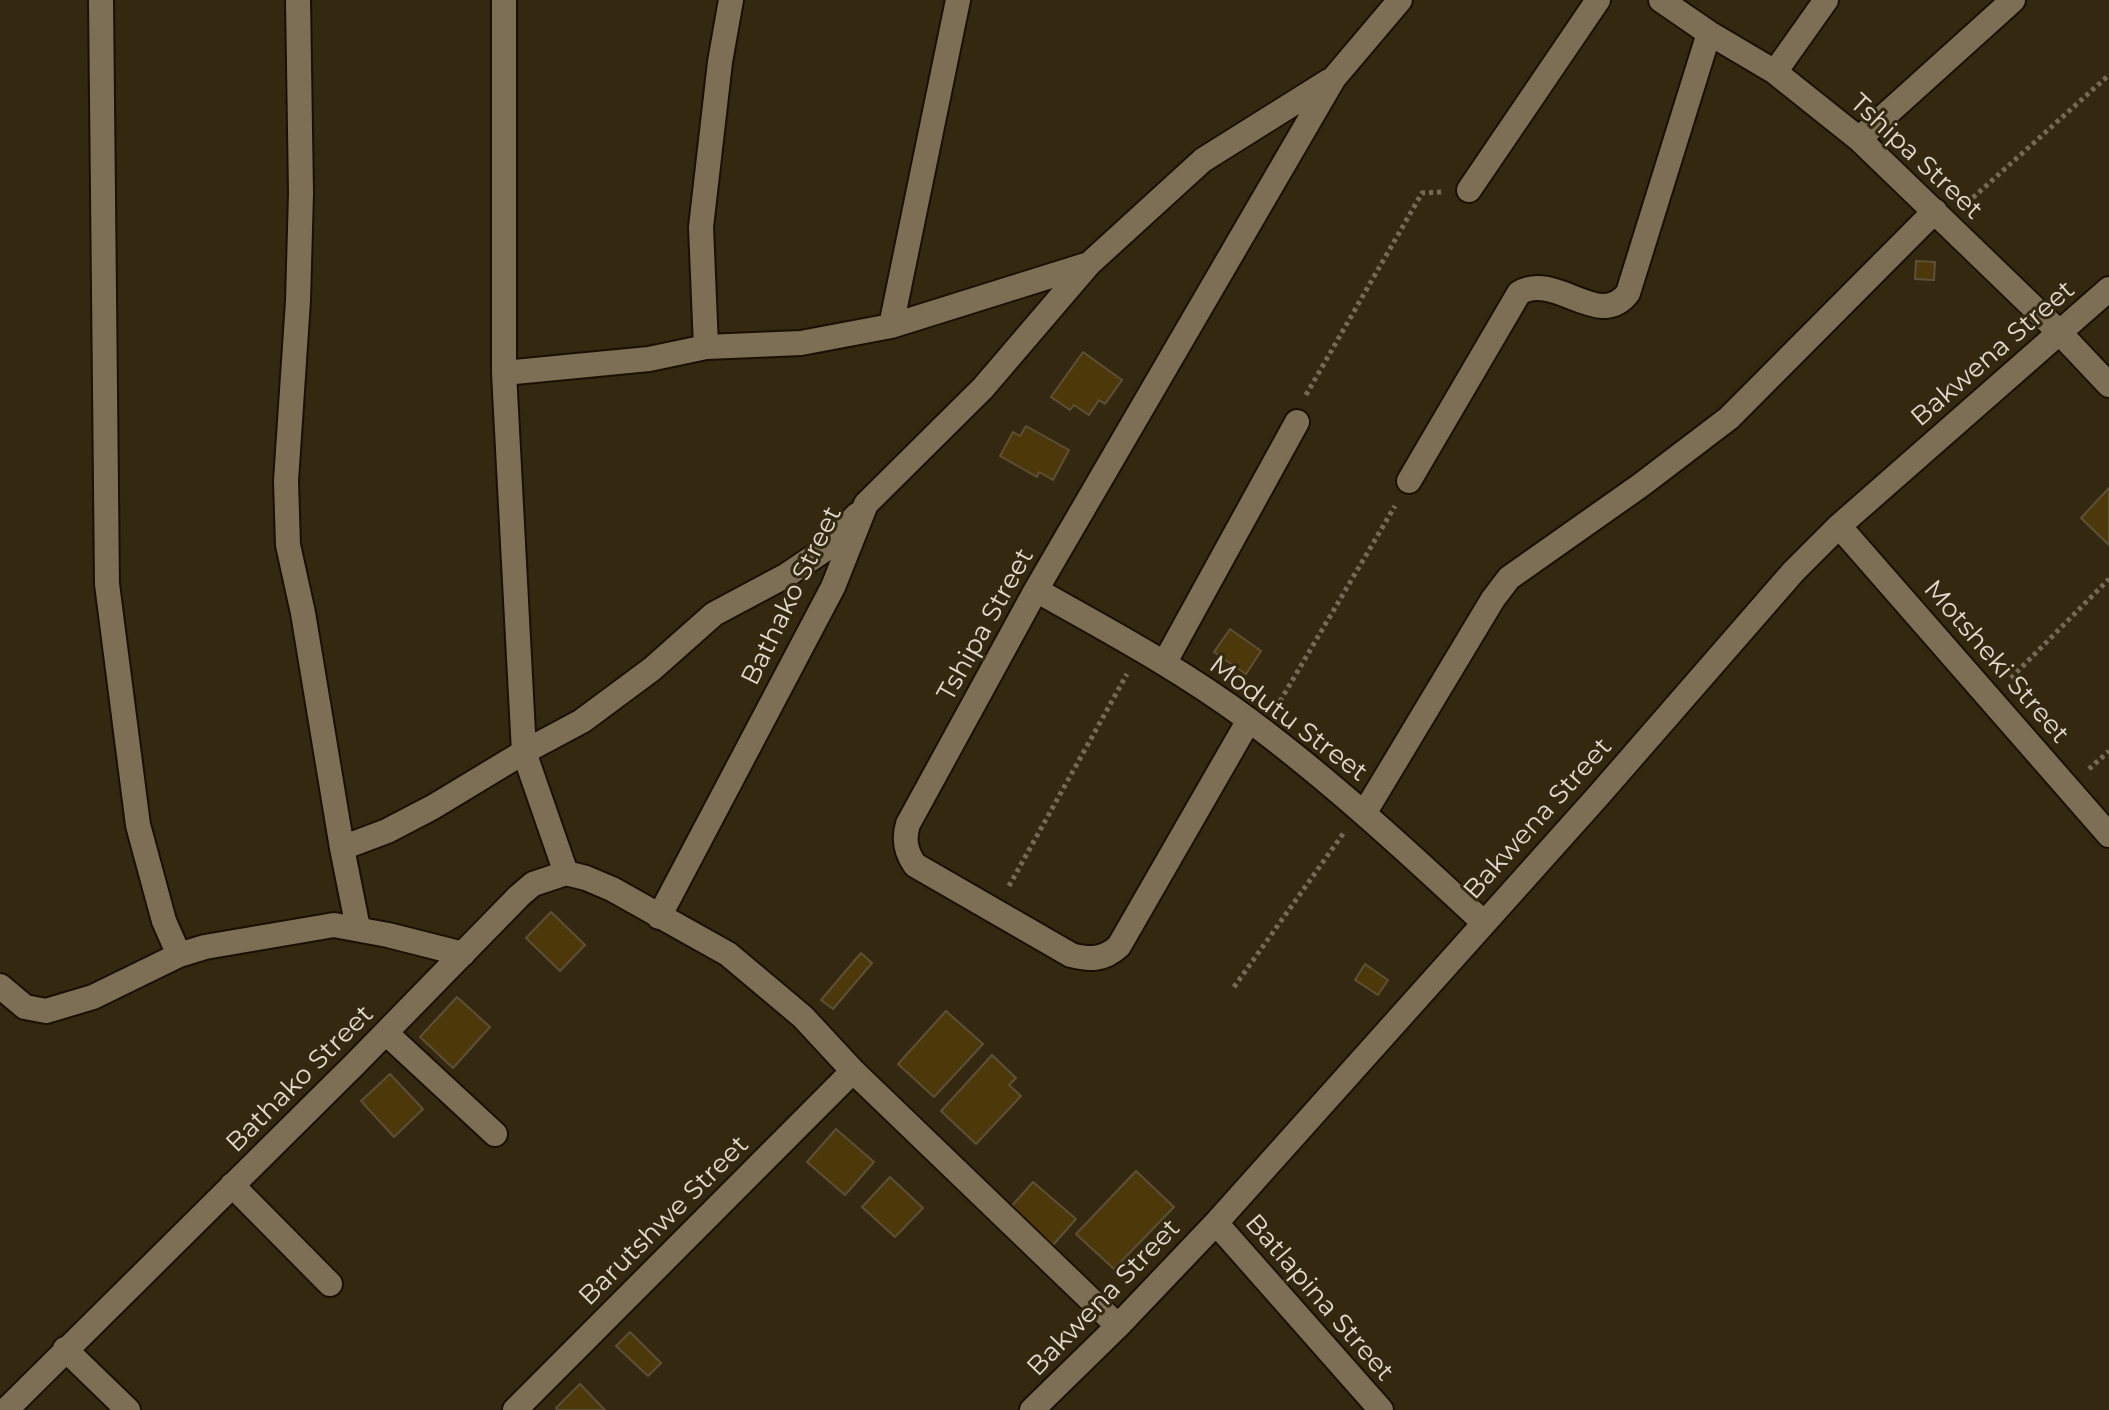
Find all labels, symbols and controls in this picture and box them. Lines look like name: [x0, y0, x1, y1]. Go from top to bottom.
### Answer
street label: Tshipa Street: [1843, 88, 1989, 226]
street label: Bakwena Street: [1905, 275, 2081, 433]
street label: Bathako Street: [735, 501, 849, 691]
street label: Tshipa Street: [931, 543, 1041, 707]
street label: Motsheki Street: [1917, 574, 2075, 750]
street label: Modutu Street: [1203, 649, 1373, 789]
street label: Bakwena Street: [1457, 732, 1619, 906]
street label: Bathako Street: [220, 999, 380, 1159]
street label: Barutshwe Street: [573, 1130, 755, 1312]
street label: Batlapina Street: [1238, 1208, 1400, 1388]
street label: Bakwena Street: [1021, 1213, 1187, 1383]

